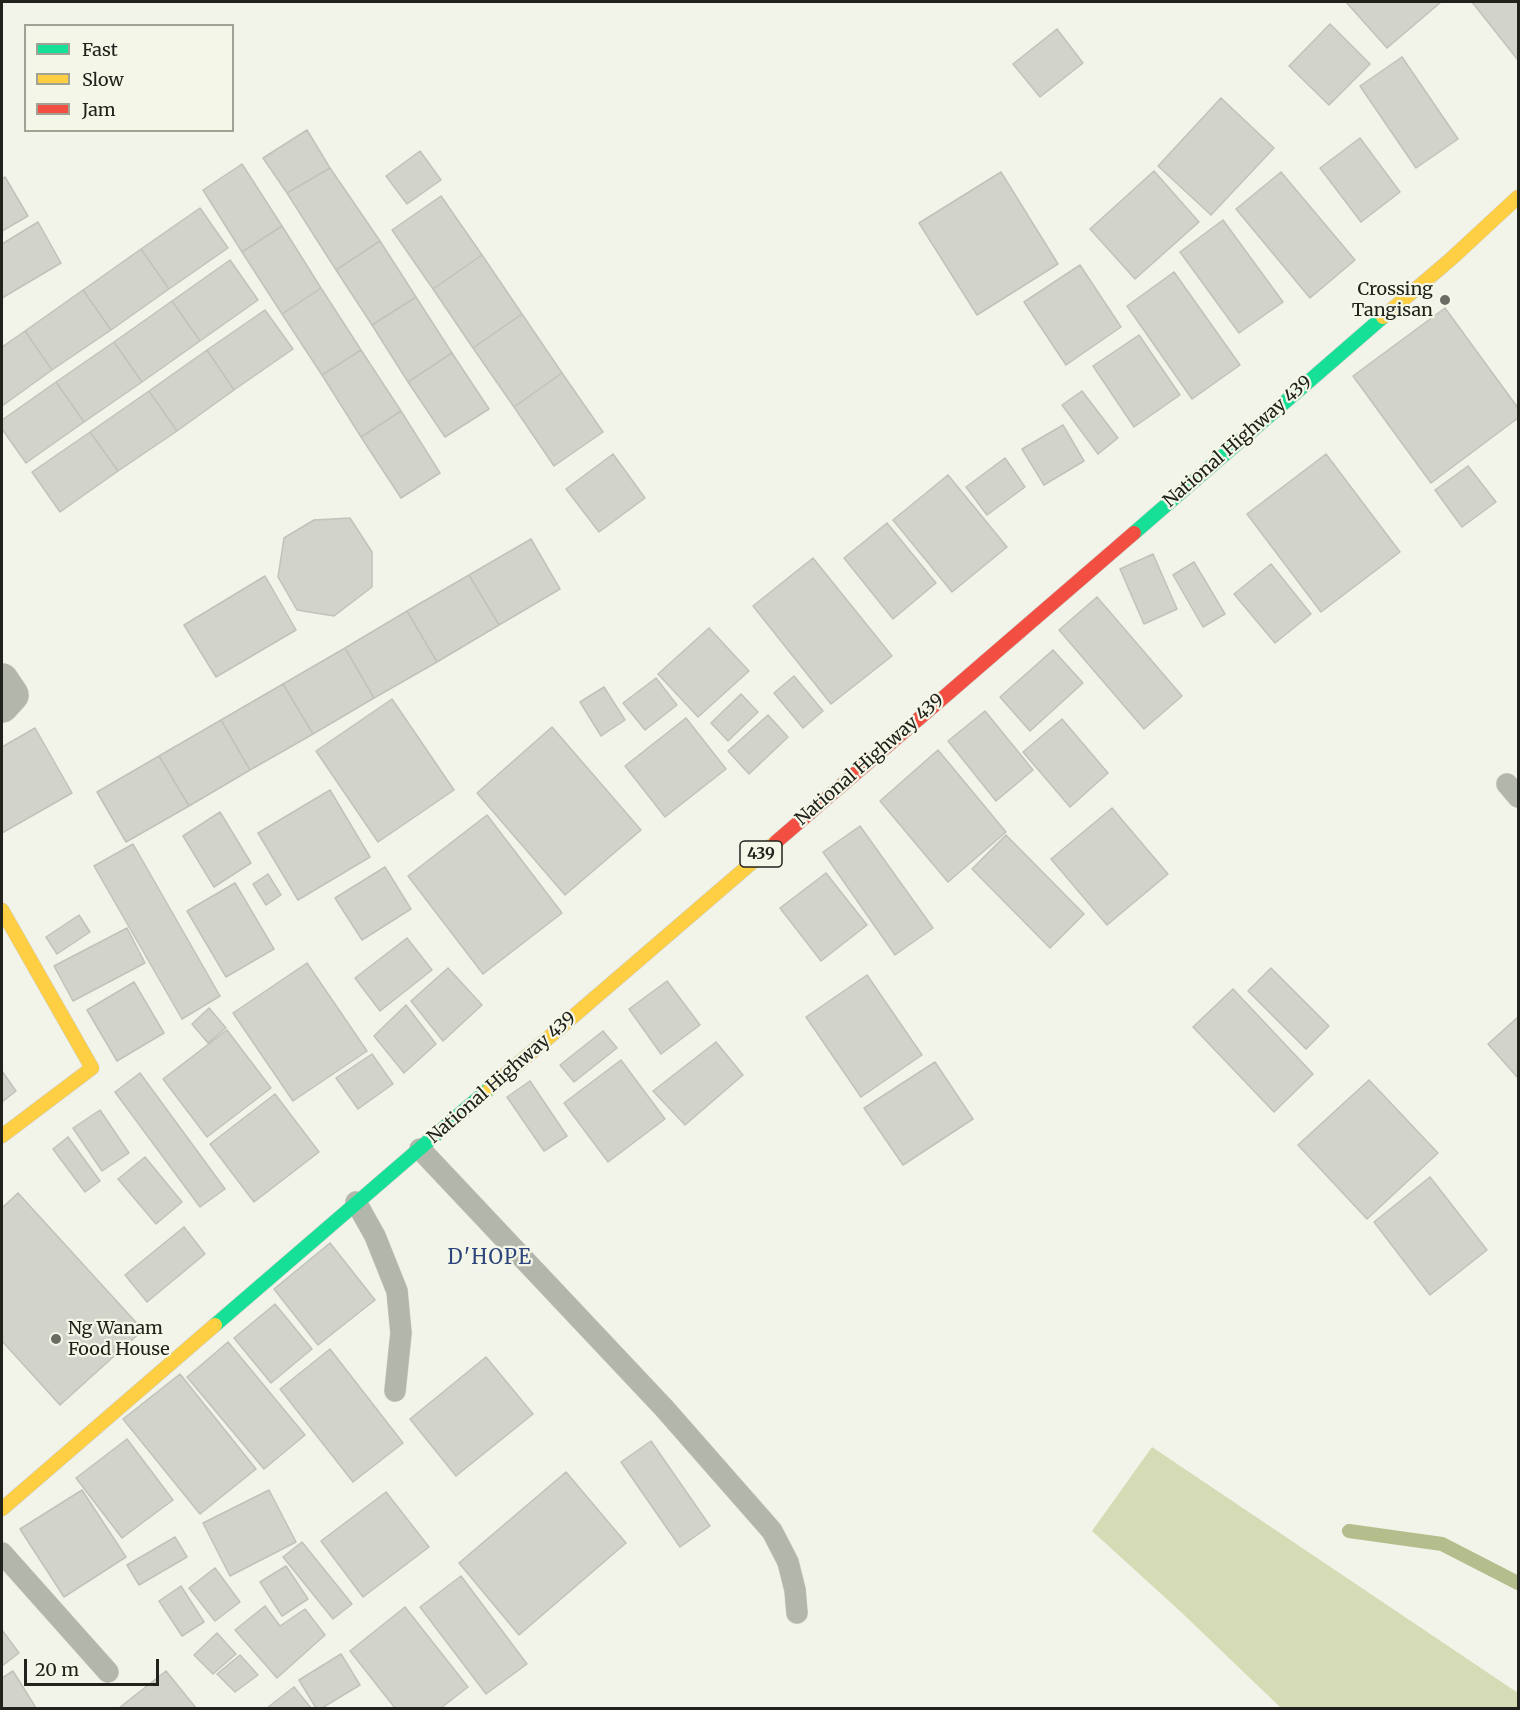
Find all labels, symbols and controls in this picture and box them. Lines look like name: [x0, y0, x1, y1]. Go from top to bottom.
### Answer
legend: [24, 24, 234, 132]
text: Fast: [82, 38, 118, 61]
text: Slow: [82, 68, 124, 91]
text: Jam: [82, 98, 116, 121]
place label: Crossing Tangisan: [1352, 279, 1433, 322]
marker: Crossing Tangisan: [1438, 293, 1452, 307]
street label: National Highway 439: [1159, 372, 1317, 512]
street label: National Highway 439: [791, 690, 949, 830]
road number: 439: [740, 841, 782, 867]
street label: National Highway 439: [423, 1008, 581, 1148]
district label: D'HOPE: [448, 1246, 532, 1270]
place label: Ng Wanam Food House: [68, 1318, 170, 1360]
marker: Ng Wanam Food House: [49, 1332, 63, 1346]
scale bar: [27, 1647, 162, 1685]
text: 20 m: [35, 1658, 79, 1681]

